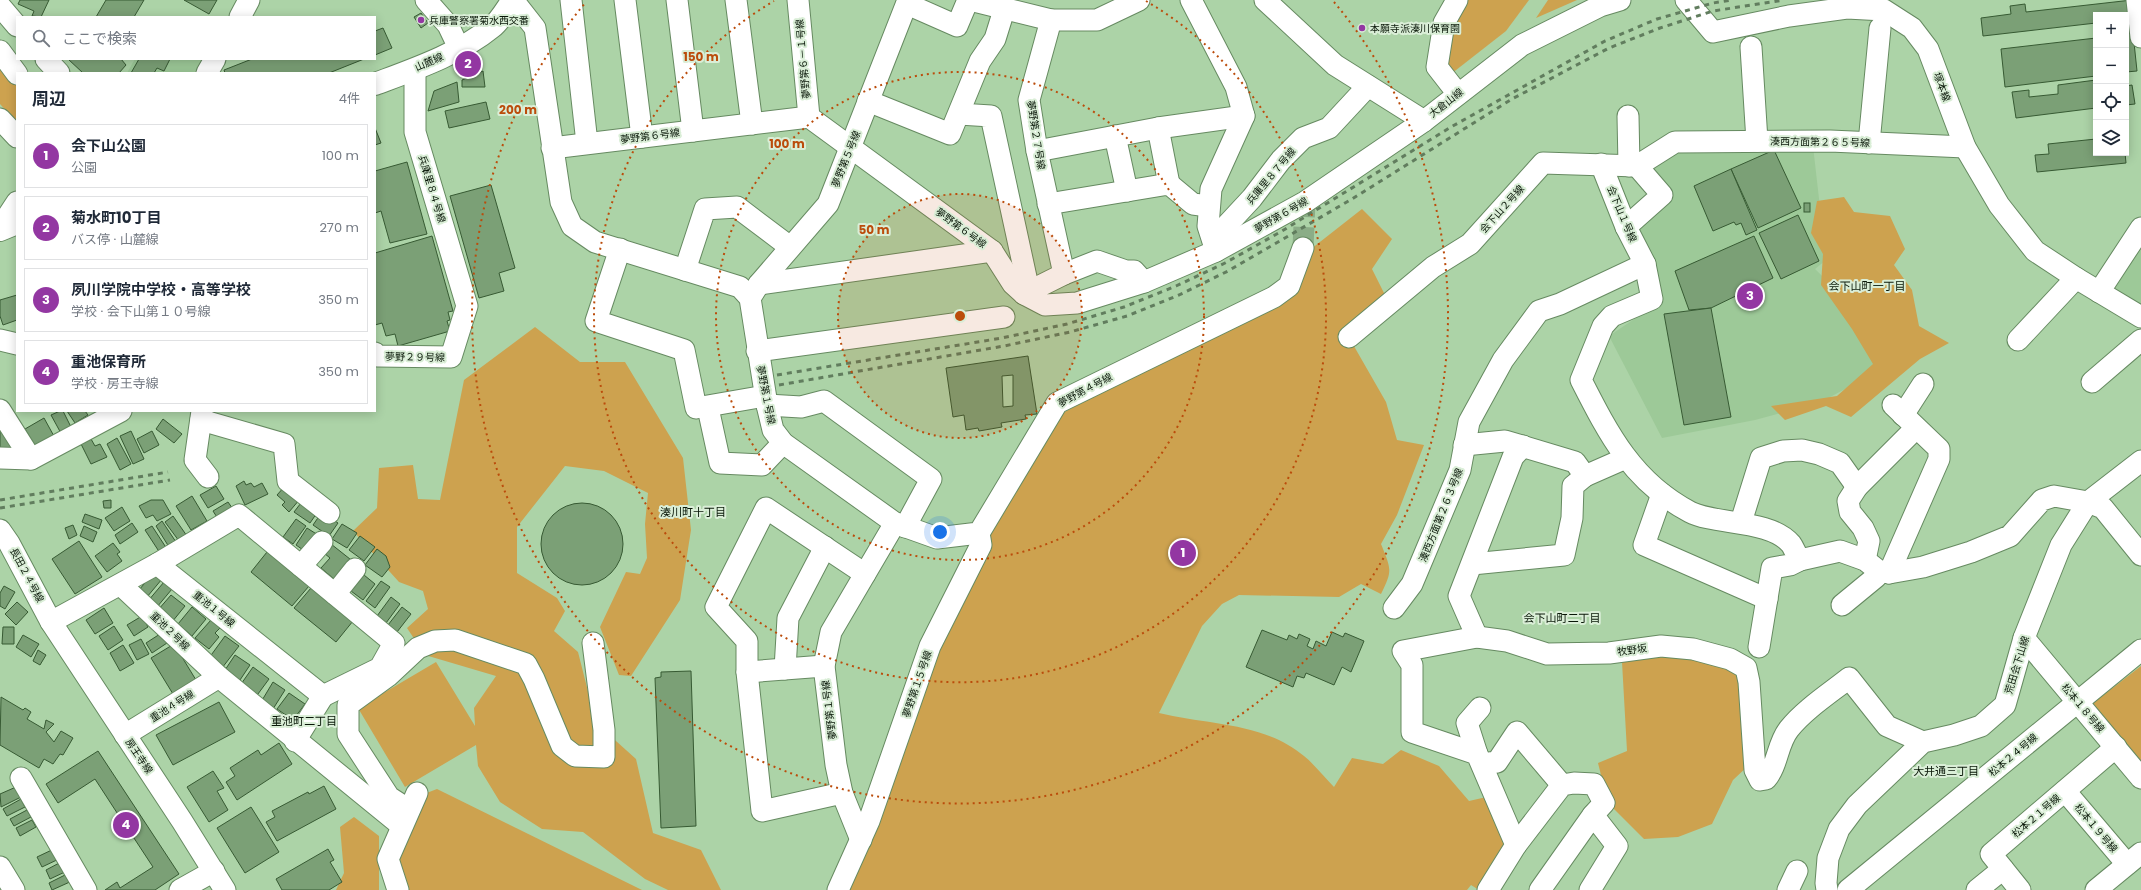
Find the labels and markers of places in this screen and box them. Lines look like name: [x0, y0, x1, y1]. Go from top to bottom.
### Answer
place label: 兵庫警察署菊水西交番: [429, 13, 529, 28]
marker: 兵庫警察署菊水西交番: [416, 15, 426, 25]
place label: 本願寺派湊川保育園: [1370, 21, 1460, 36]
marker: 本願寺派湊川保育園: [1357, 23, 1367, 33]
pin: 2: [455, 49, 481, 79]
pin: 3: [1737, 281, 1763, 311]
centre of rings: [953, 309, 967, 323]
pin: 1: [1170, 538, 1196, 568]
pin: 4: [113, 810, 139, 840]

